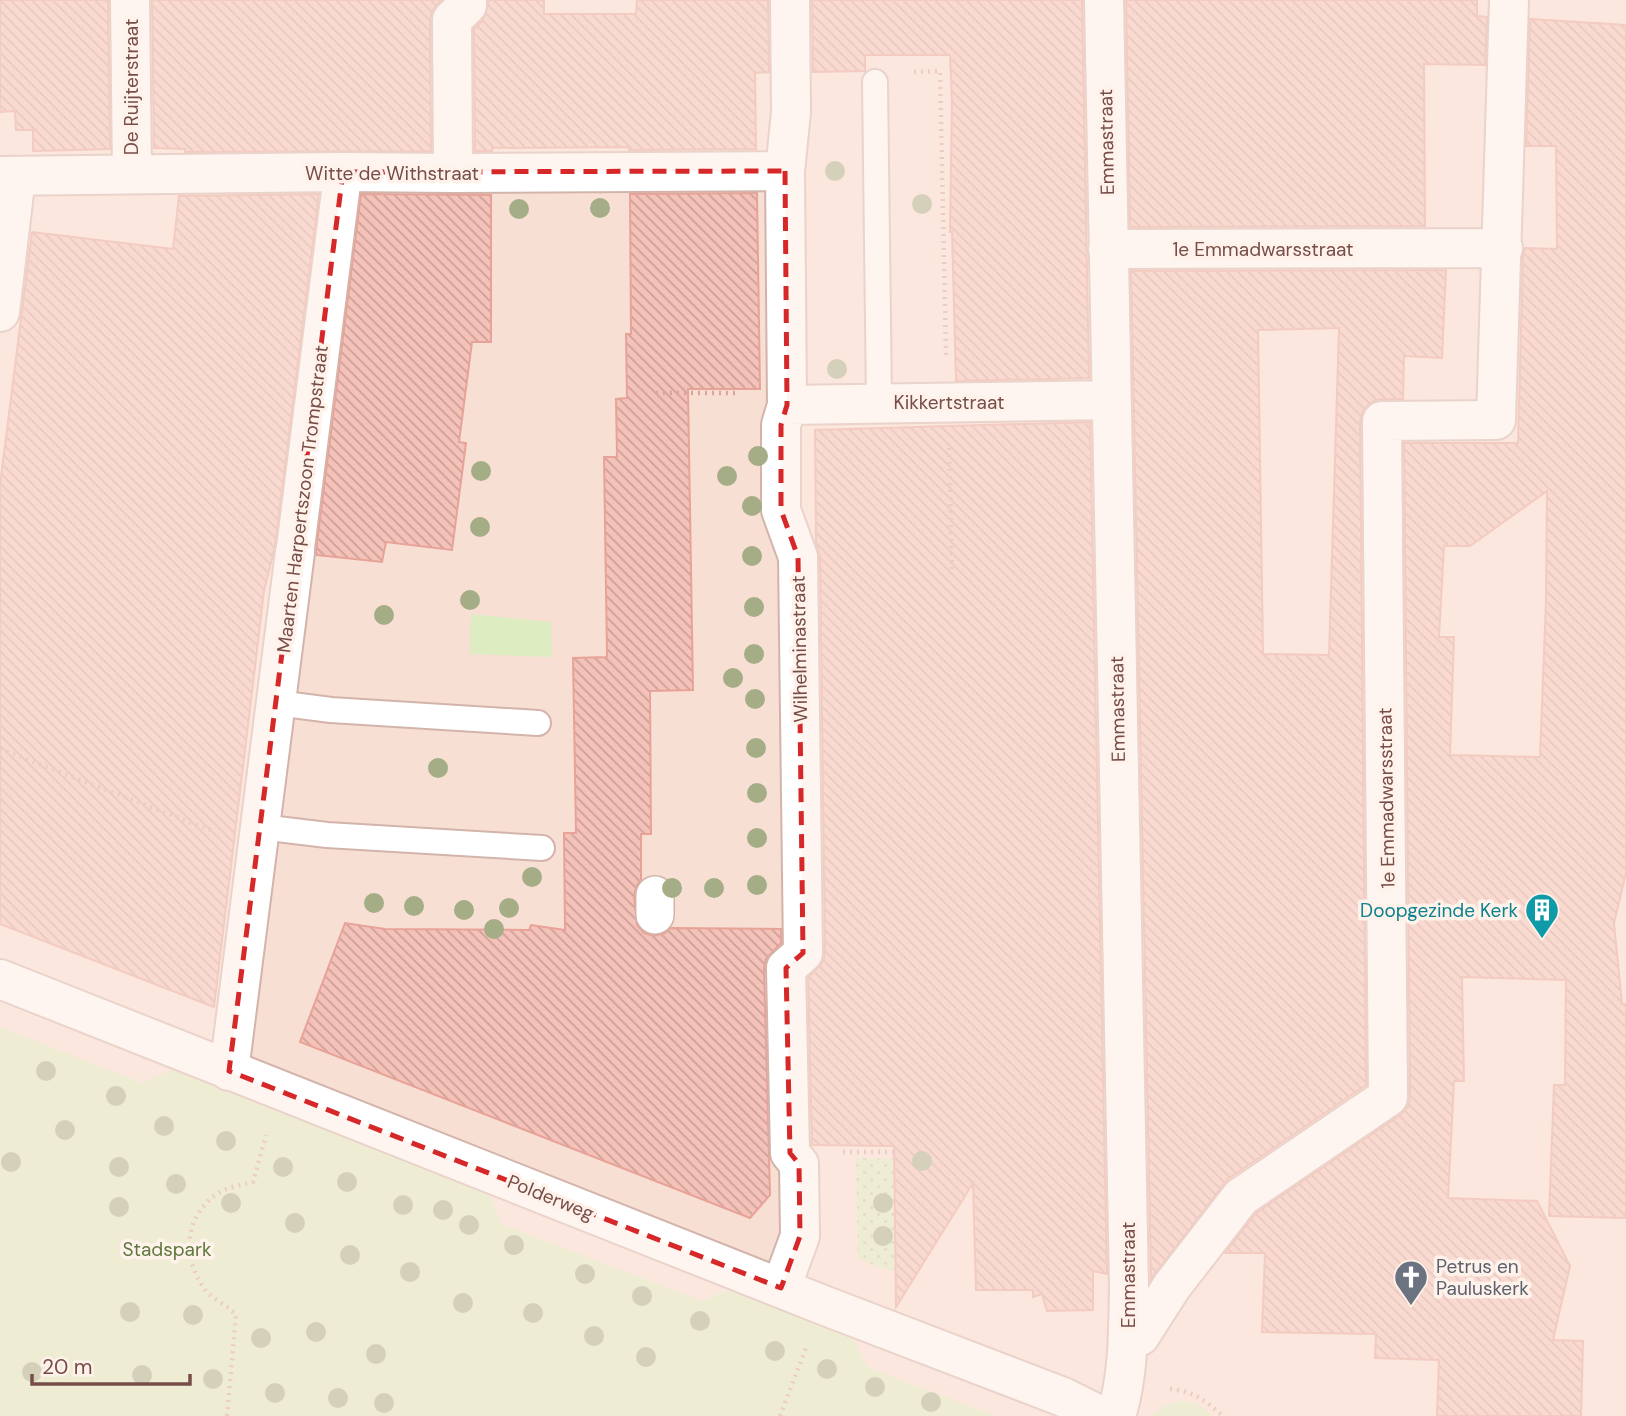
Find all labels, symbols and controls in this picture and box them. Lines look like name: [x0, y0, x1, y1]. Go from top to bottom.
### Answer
street label: De Ruijterstraat: [119, 19, 144, 155]
street label: Emmastraat: [1093, 89, 1120, 195]
street label: Witte de Withstraat: [305, 161, 479, 186]
street label: 1e Emmadwarsstraat: [1172, 237, 1354, 262]
street label: Maarten Harpertszoon Trompstraat: [271, 344, 334, 654]
street label: Kikkertstraat: [894, 390, 1004, 415]
street label: Wilhelminastraat: [786, 575, 813, 723]
street label: Emmastraat: [1104, 656, 1131, 762]
street label: 1e Emmadwarsstraat: [1372, 707, 1401, 889]
building icon: Doopgezinde Kerk: [1523, 891, 1561, 940]
place label: Doopgezinde Kerk: [1360, 898, 1518, 923]
street label: Polderweg: [504, 1169, 598, 1226]
street label: Emmastraat: [1116, 1222, 1141, 1328]
park label: Stadspark: [122, 1237, 212, 1262]
place label: Petrus en Pauluskerk: [1436, 1254, 1529, 1301]
church icon: Petrus en Pauluskerk: [1392, 1258, 1430, 1307]
scale bar: [32, 1342, 189, 1386]
text: 20 m: [42, 1353, 93, 1381]

